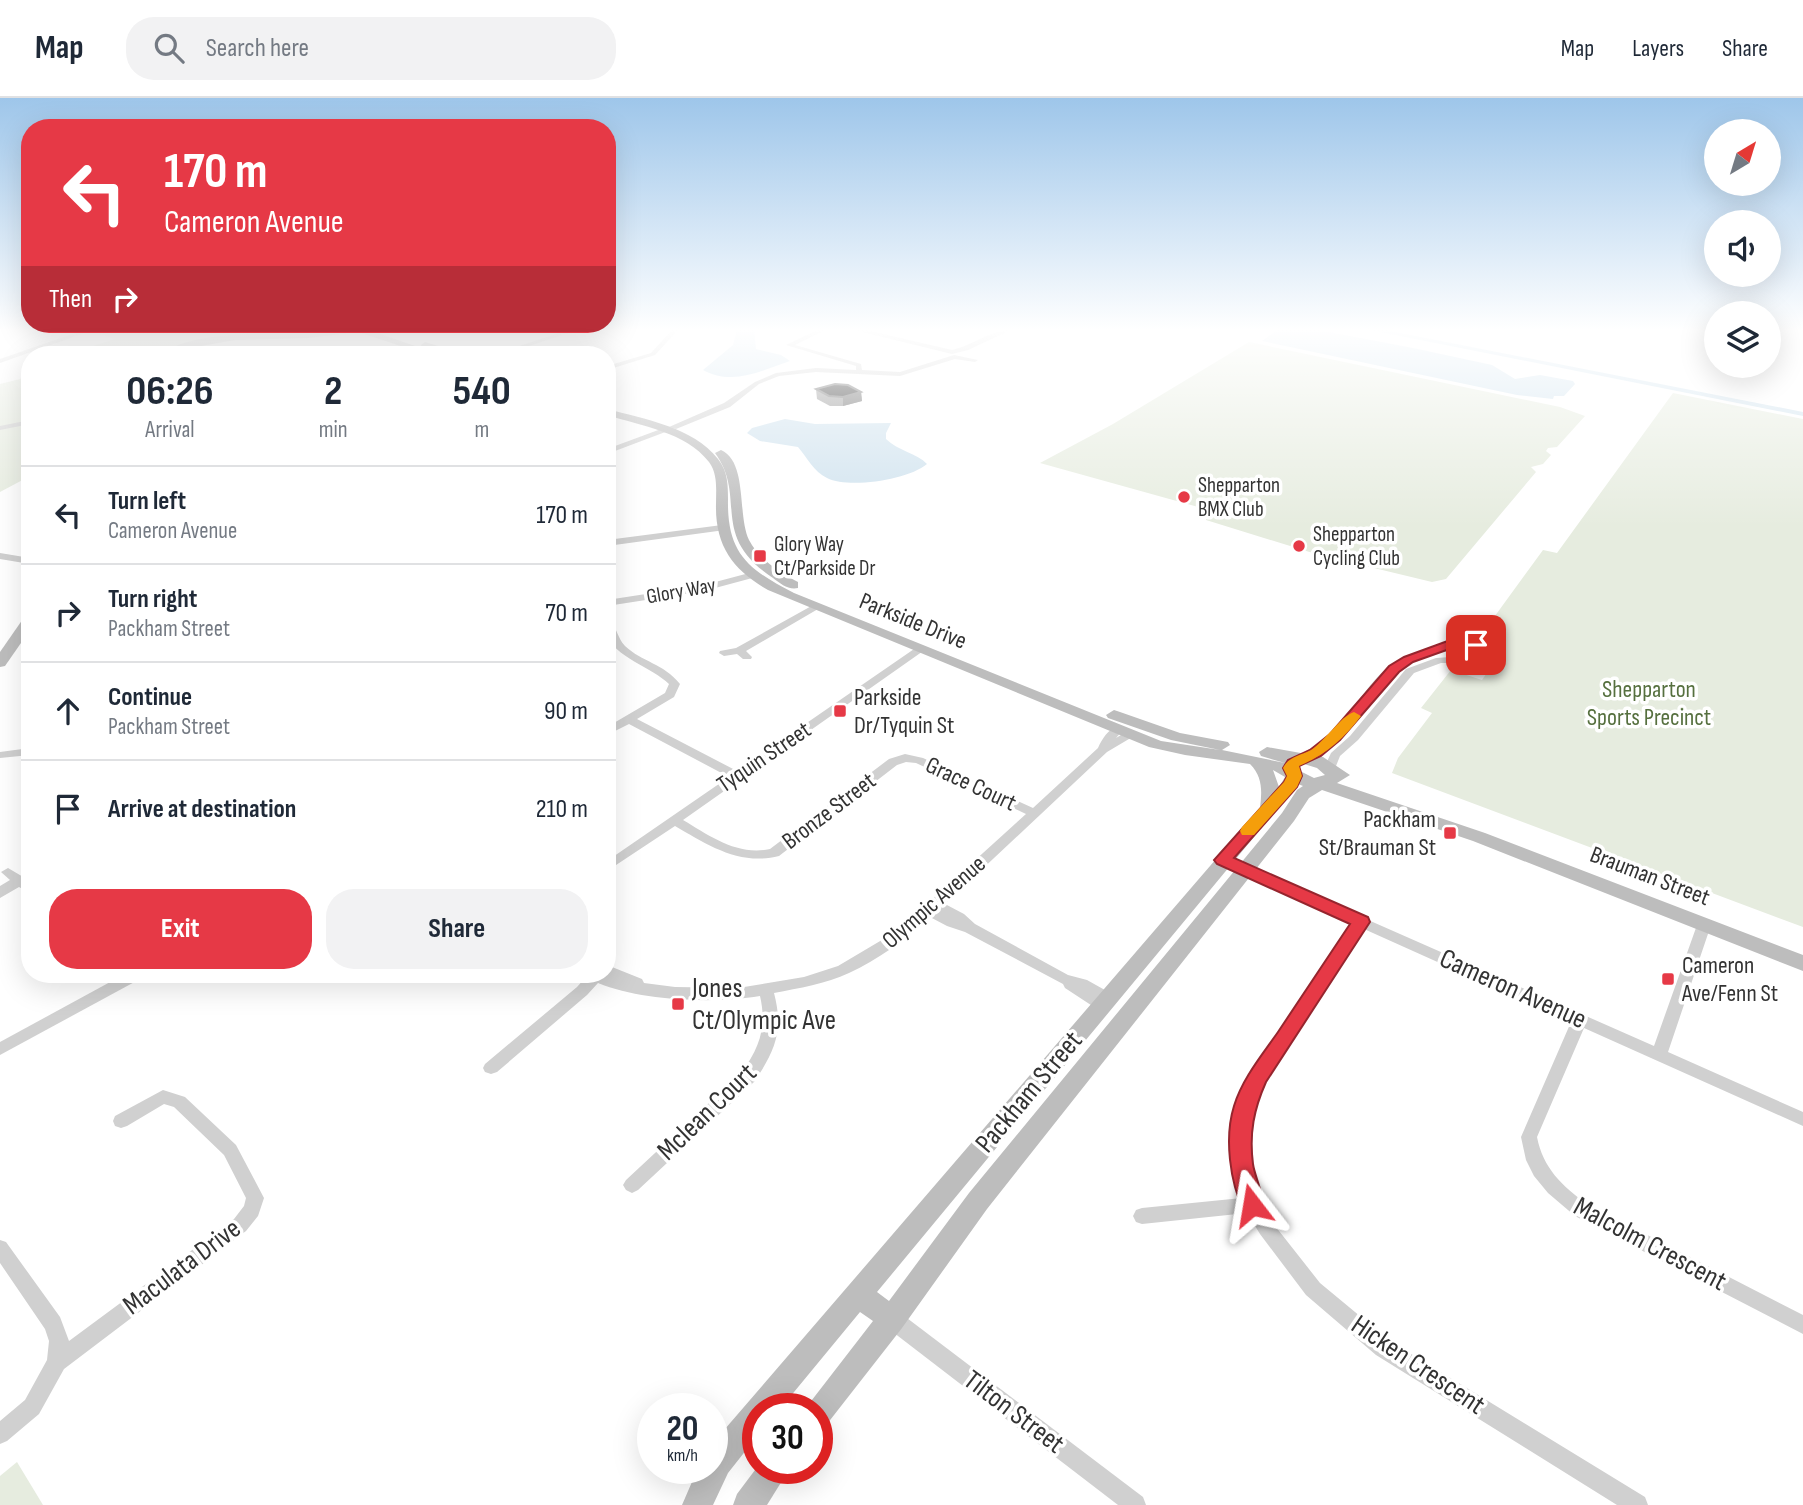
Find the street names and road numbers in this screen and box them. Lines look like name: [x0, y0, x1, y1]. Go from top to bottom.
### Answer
street label: Glory Way: [644, 573, 718, 609]
street label: Parkside Drive: [855, 586, 971, 656]
street label: Tyquin Street: [712, 715, 816, 799]
street label: Grace Court: [921, 750, 1021, 818]
street label: Bronze Street: [776, 766, 882, 856]
street label: Brauman Street: [1586, 840, 1714, 912]
street label: Olympic Avenue: [876, 849, 992, 955]
street label: Cameron Avenue: [1434, 942, 1592, 1036]
street label: Packham Street: [969, 1025, 1089, 1159]
street label: Mclean Court: [651, 1057, 763, 1167]
street label: Malcolm Crescent: [1568, 1190, 1732, 1298]
street label: Maculata Drive: [117, 1212, 247, 1322]
street label: Hicken Crescent: [1345, 1308, 1491, 1422]
street label: Tilton Street: [957, 1364, 1071, 1460]

